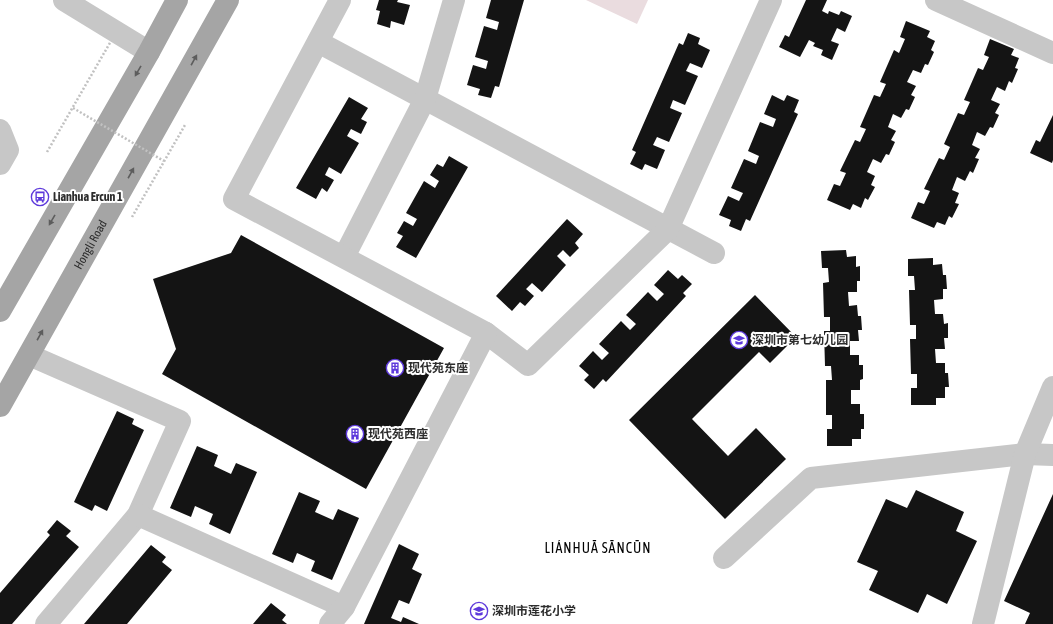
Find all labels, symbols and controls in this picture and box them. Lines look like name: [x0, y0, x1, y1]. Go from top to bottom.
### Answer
one-way arrow: [191, 54, 198, 65]
one-way arrow: [135, 65, 142, 77]
one-way arrow: [127, 167, 134, 179]
bus stop icon: Lianhua Ercun 1: [30, 187, 50, 207]
place label: Lianhua Ercun 1: [53, 190, 123, 204]
one-way arrow: [49, 214, 56, 226]
street label: Hongli Road: [71, 218, 110, 272]
one-way arrow: [36, 329, 43, 341]
school or university icon: 深圳市第七幼儿园: [729, 330, 749, 350]
place label: 深圳市第七幼儿园: [752, 333, 848, 347]
building icon: 现代苑东座: [385, 358, 405, 378]
place label: 现代苑东座: [408, 361, 468, 375]
building icon: 现代苑西座: [345, 424, 365, 444]
place label: 现代苑西座: [368, 427, 428, 441]
district label: LIÁNHUĀ SĀNCŪN: [544, 540, 652, 556]
school or university icon: 深圳市莲花小学: [469, 601, 489, 621]
place label: 深圳市莲花小学: [492, 604, 576, 618]

